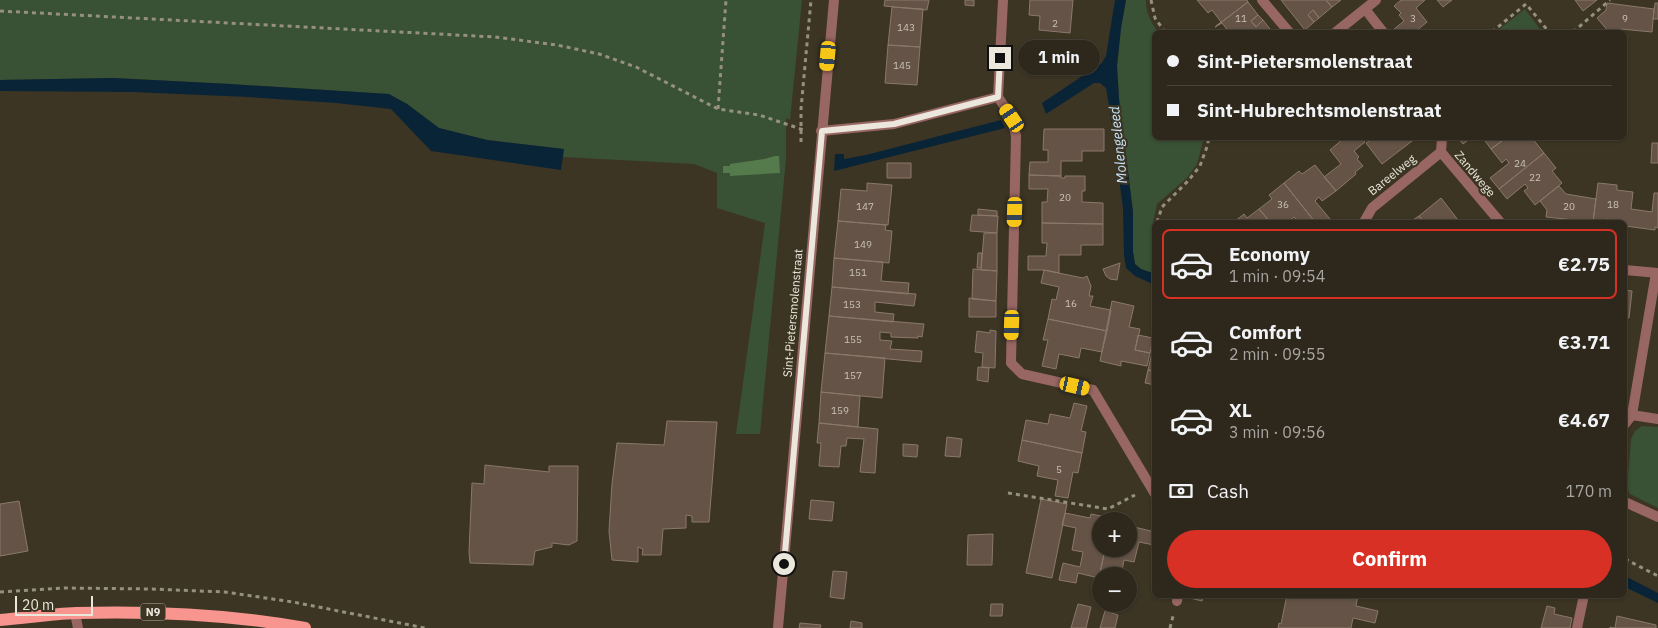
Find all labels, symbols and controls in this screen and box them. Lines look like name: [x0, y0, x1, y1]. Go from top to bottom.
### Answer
house number: 11: [1235, 12, 1247, 25]
house number: 3: [1410, 12, 1416, 25]
house number: 9: [1622, 12, 1628, 25]
house number: 2: [1052, 17, 1058, 30]
house number: 143: [897, 21, 915, 34]
car: [819, 40, 836, 72]
callout: 1 min: [1018, 40, 1100, 76]
route end: [989, 47, 1011, 69]
text: 1 min: [1038, 47, 1080, 67]
text: Sint-Pietersmolenstraat: [1197, 49, 1412, 73]
house number: 145: [893, 59, 911, 72]
text: Sint-Hubrechtsmolenstraat: [1197, 98, 1442, 122]
car: [997, 101, 1026, 135]
water label: Molengeleed: [1105, 105, 1131, 185]
street label: Zandwege: [1452, 148, 1499, 200]
street label: Bareelweg: [1365, 150, 1419, 198]
house number: 24: [1514, 157, 1526, 170]
house number: 22: [1529, 171, 1541, 184]
house number: 20: [1059, 191, 1071, 204]
car: [1006, 197, 1023, 227]
house number: 36: [1277, 198, 1289, 211]
house number: 18: [1607, 198, 1619, 211]
house number: 147: [856, 200, 874, 213]
house number: 20: [1563, 200, 1575, 213]
house number: 149: [854, 238, 872, 251]
icon: car: [1169, 242, 1214, 287]
text: Economy: [1229, 242, 1310, 266]
street label: Sint-Pietersmolenstraat: [779, 248, 806, 378]
text: €2.75: [1558, 252, 1610, 276]
house number: 151: [849, 266, 867, 279]
text: 1 min · 09:54: [1229, 266, 1325, 286]
house number: 16: [1065, 297, 1077, 310]
house number: 153: [843, 298, 861, 311]
car: [1003, 310, 1020, 340]
icon: car: [1169, 320, 1214, 365]
text: Comfort: [1229, 320, 1302, 344]
text: €3.71: [1558, 330, 1610, 354]
house number: 155: [844, 333, 862, 346]
text: 2 min · 09:55: [1229, 344, 1325, 364]
house number: 157: [844, 369, 862, 382]
car: [1058, 375, 1091, 397]
icon: car: [1169, 398, 1214, 443]
text: XL: [1229, 398, 1252, 422]
house number: 159: [831, 404, 849, 417]
text: €4.67: [1558, 408, 1610, 432]
text: 3 min · 09:56: [1229, 422, 1325, 442]
house number: 5: [1056, 463, 1062, 476]
icon: cash: [1167, 477, 1195, 505]
text: Cash: [1207, 479, 1249, 503]
text: 170 m: [1565, 481, 1612, 501]
map controls: [1092, 512, 1137, 612]
button: +: [1092, 512, 1137, 557]
button: Confirm: [1167, 530, 1612, 588]
route start: [773, 553, 795, 575]
button: −: [1092, 567, 1137, 612]
scale bar: [15, 593, 92, 616]
text: 20 m: [22, 596, 54, 614]
road number: N9: [140, 604, 166, 620]

